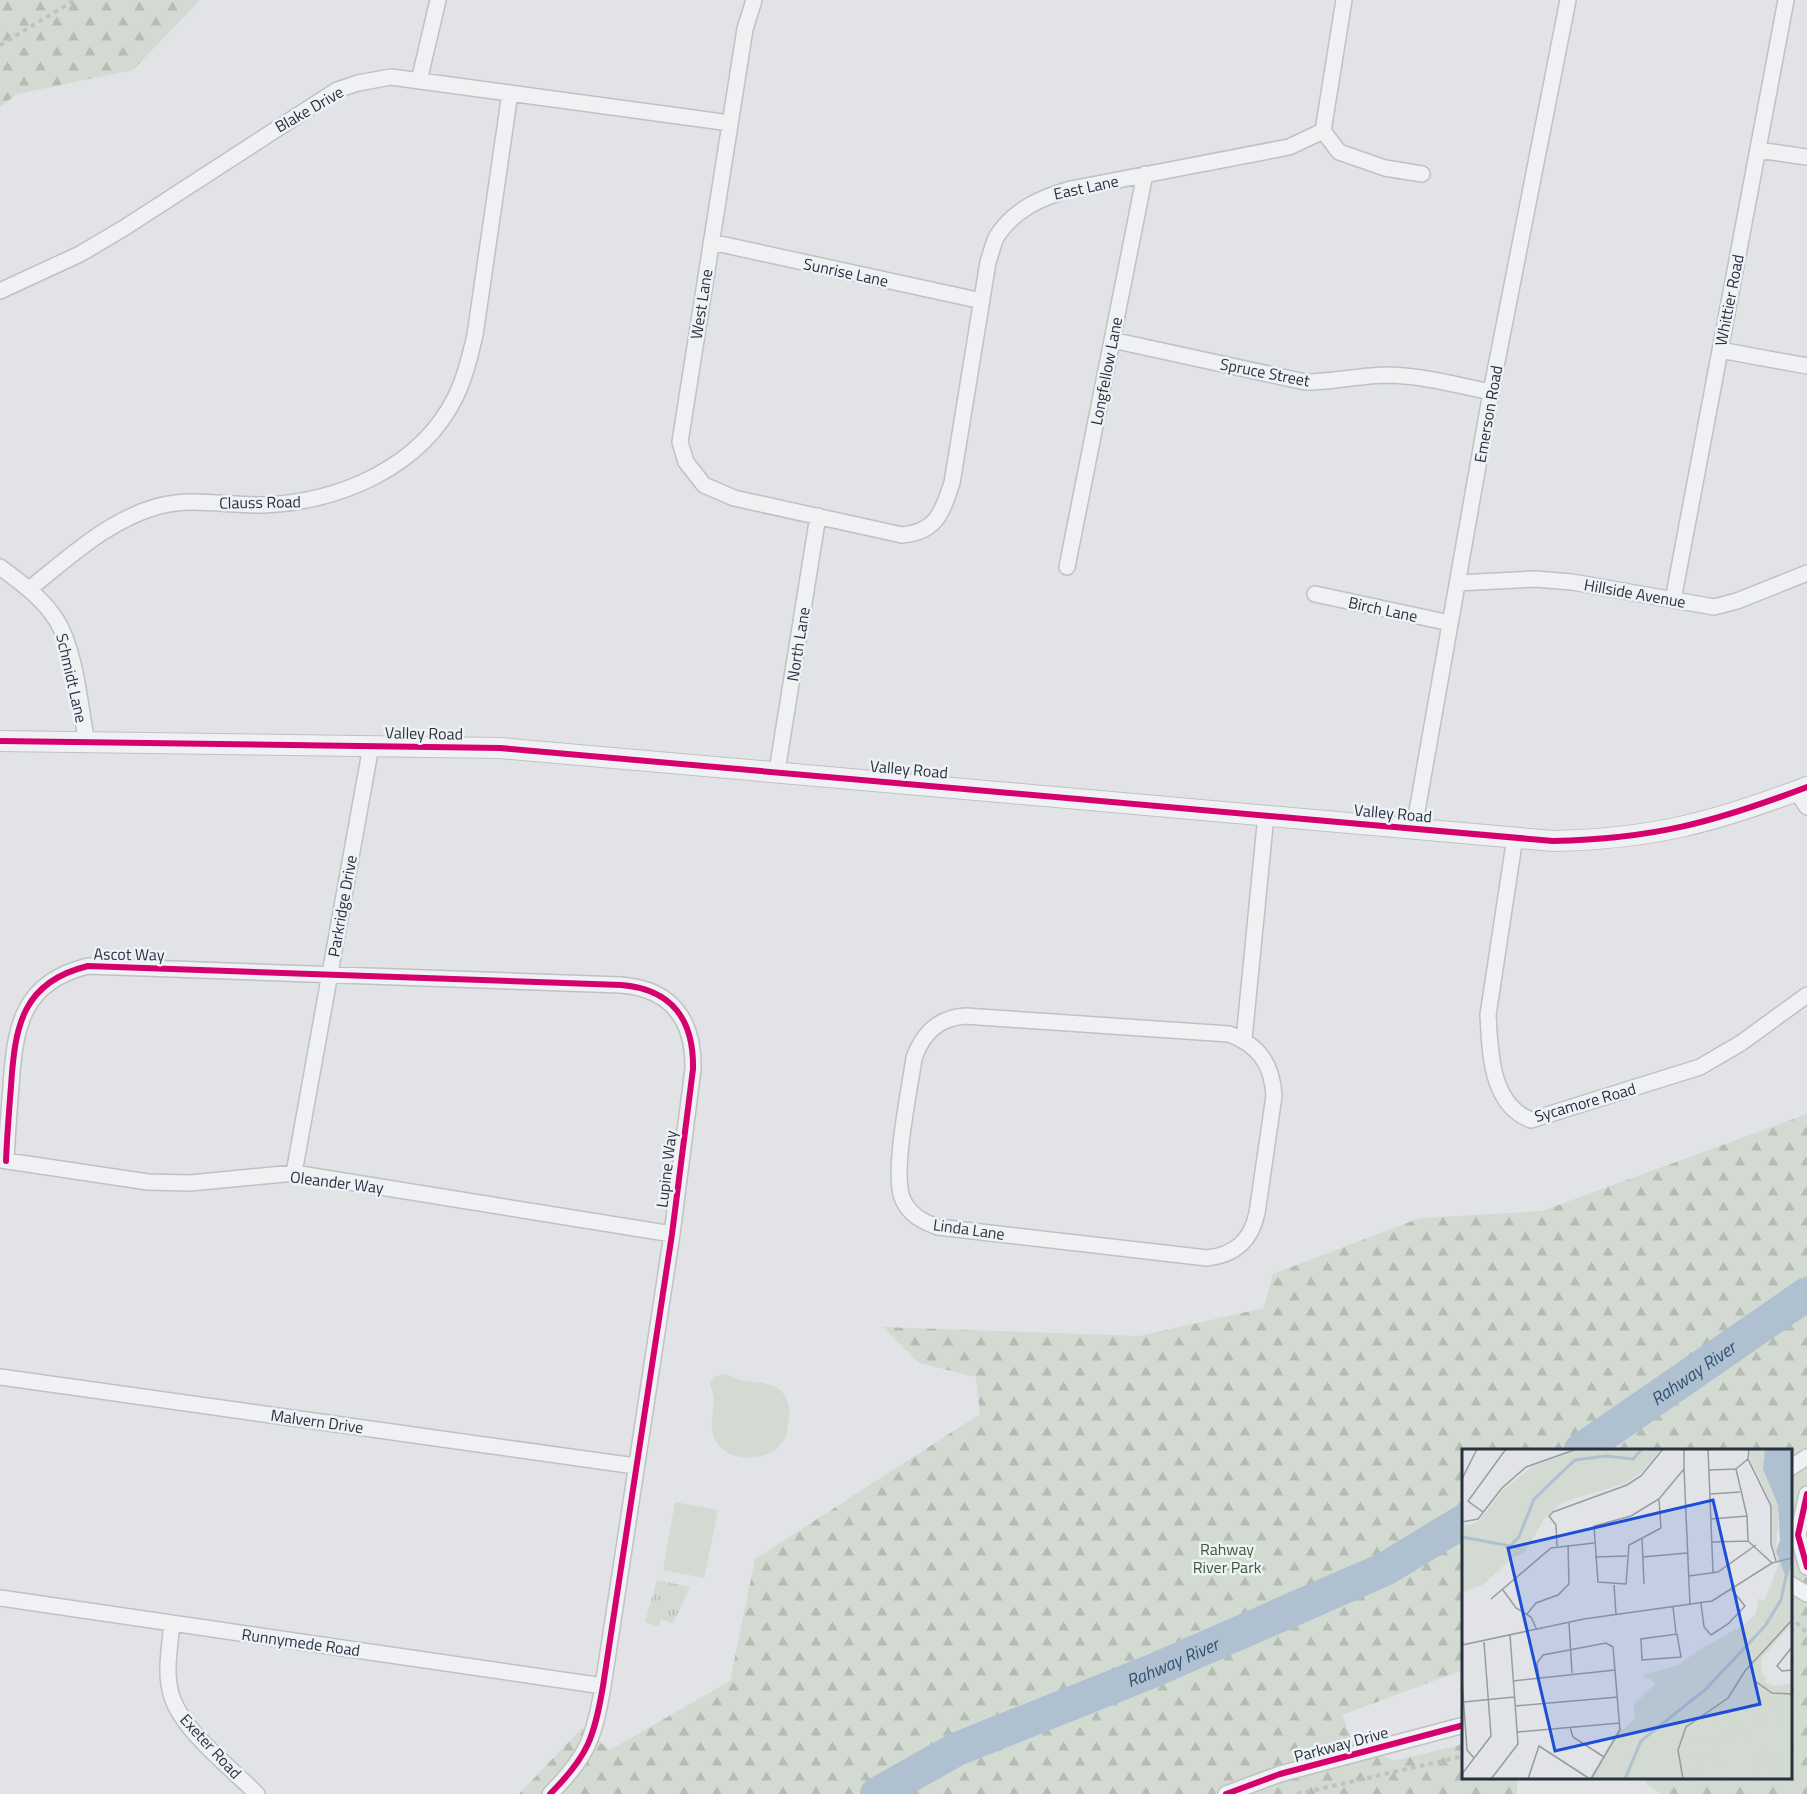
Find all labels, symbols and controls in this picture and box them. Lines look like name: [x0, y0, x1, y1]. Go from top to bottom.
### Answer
street label: Blake Drive: [270, 80, 348, 138]
street label: East Lane: [1051, 168, 1121, 206]
street label: Sunrise Lane: [801, 251, 891, 293]
street label: Whittier Road: [1708, 252, 1750, 348]
street label: West Lane: [684, 267, 718, 341]
street label: Longfellow Lane: [1084, 315, 1128, 427]
street label: Spruce Street: [1218, 352, 1312, 393]
street label: Emerson Road: [1468, 363, 1508, 465]
street label: Clauss Road: [219, 489, 301, 515]
street label: Hillside Avenue: [1582, 572, 1688, 614]
street label: Birch Lane: [1346, 590, 1420, 628]
street label: North Lane: [780, 605, 816, 683]
street label: Schmidt Lane: [50, 631, 94, 725]
street label: Valley Road: [385, 720, 463, 746]
street label: Valley Road: [869, 754, 949, 784]
street label: Valley Road: [1353, 798, 1433, 828]
street label: Parkridge Drive: [321, 853, 363, 959]
street label: Ascot Way: [93, 941, 165, 967]
street label: Sycamore Road: [1531, 1076, 1639, 1128]
street label: Lupine Way: [649, 1129, 683, 1209]
street label: Oleander Way: [289, 1164, 385, 1200]
street label: Linda Lane: [932, 1212, 1006, 1246]
water label: Rahway River: [1645, 1333, 1743, 1412]
street label: Malvern Drive: [269, 1403, 365, 1439]
inset map: [1462, 1449, 1792, 1779]
park label: Rahway River Park: [1193, 1537, 1262, 1579]
street label: Runnymede Road: [240, 1622, 362, 1662]
water label: Rahway River: [1122, 1629, 1225, 1694]
street label: Exeter Road: [174, 1708, 248, 1784]
street label: Parkway Drive: [1291, 1720, 1391, 1768]

